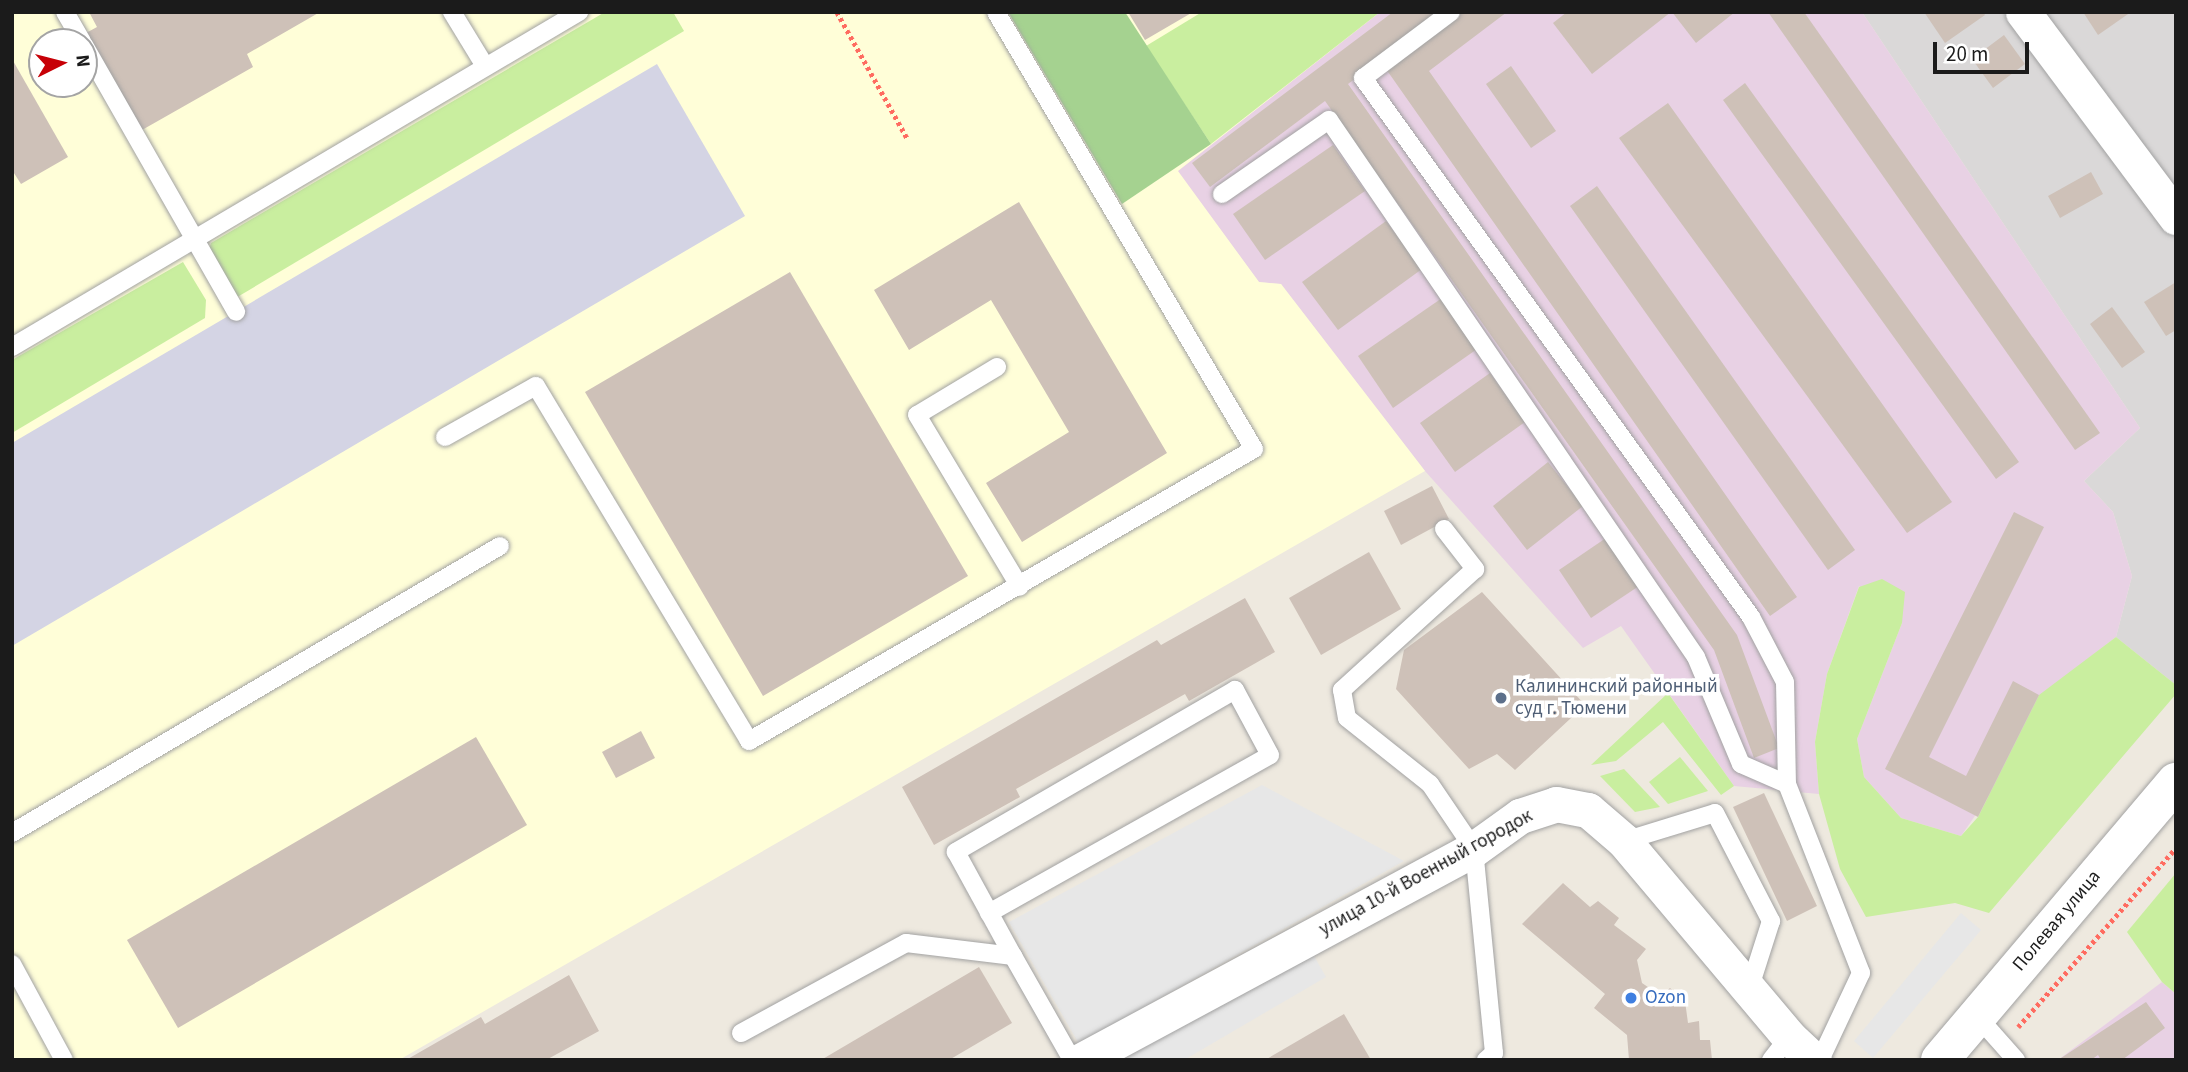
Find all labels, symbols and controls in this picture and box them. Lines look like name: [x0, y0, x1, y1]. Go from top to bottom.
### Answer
north arrow: [28, 28, 98, 98]
scale bar: [1936, 28, 2032, 72]
text: 20 m: [1946, 39, 1988, 69]
text: N: [68, 53, 96, 69]
place label: Калининский районный суд г. Тюмени: [1515, 676, 1718, 720]
marker: Калининский районный суд г. Тюмени: [1493, 690, 1509, 706]
street label: улица 10-й Военный городок: [1315, 805, 1537, 941]
street label: Полевая улица: [2008, 866, 2106, 976]
place label: Ozon: [1645, 987, 1686, 1009]
marker: Ozon: [1623, 990, 1639, 1006]

